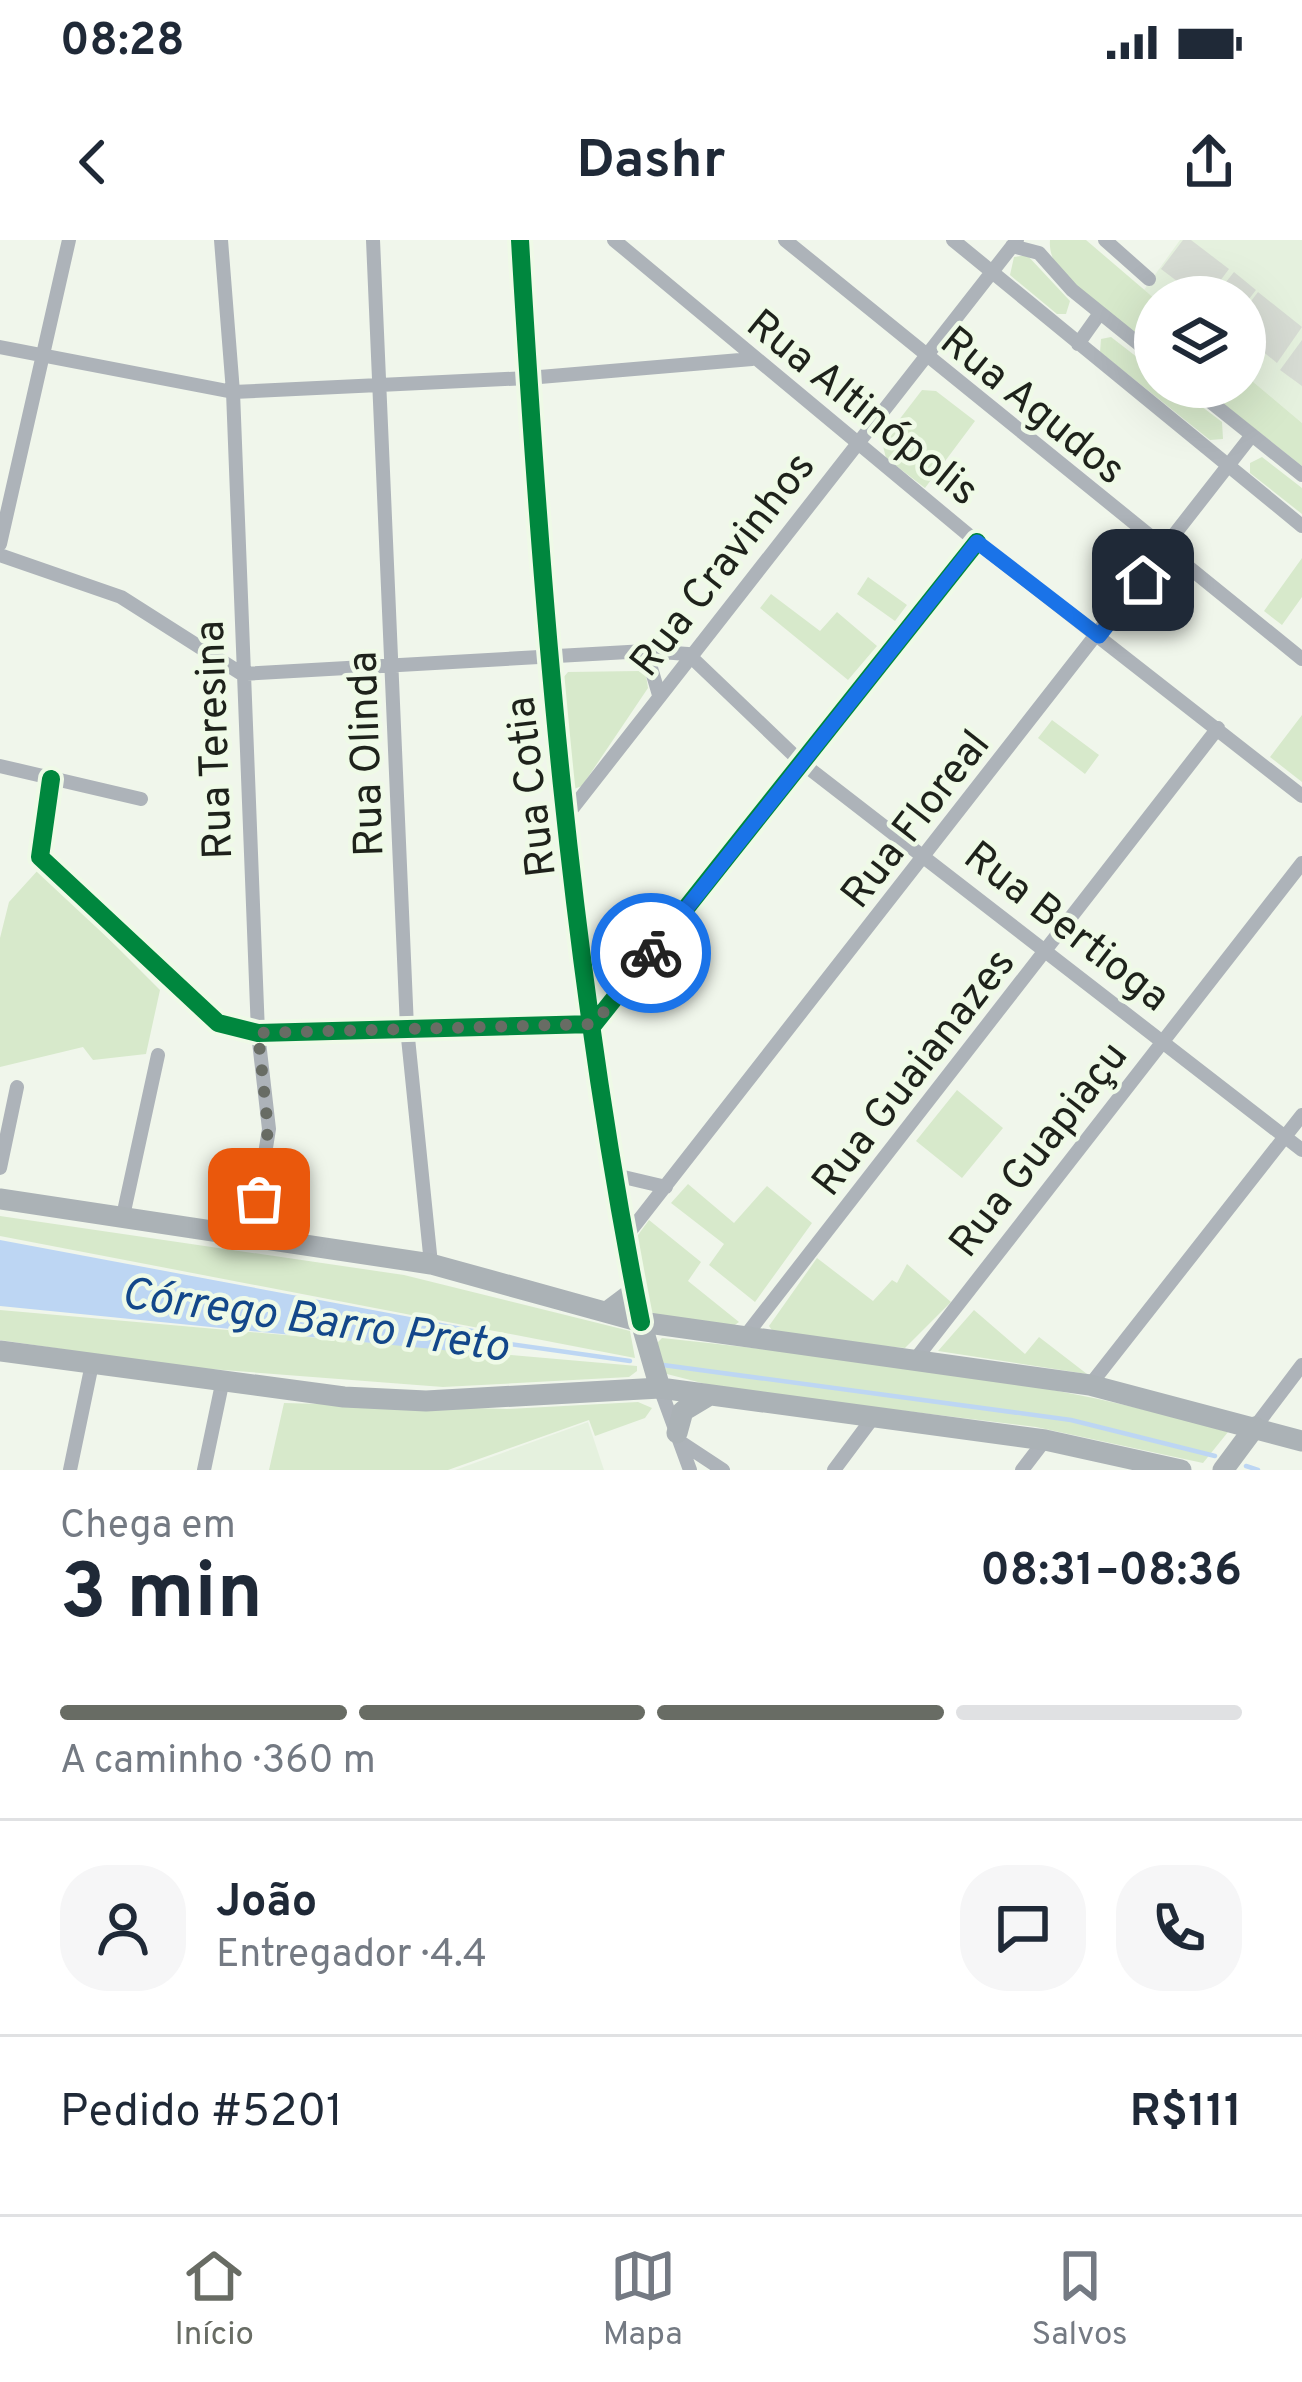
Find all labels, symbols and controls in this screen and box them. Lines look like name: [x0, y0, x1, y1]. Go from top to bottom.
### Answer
text: 08:28: [60, 14, 185, 71]
text: Dashr: [577, 128, 725, 197]
icon: back: [60, 129, 126, 195]
icon: share: [1176, 129, 1242, 195]
map controls: [1134, 276, 1266, 408]
button: layers: [1134, 276, 1266, 408]
street label: Rua Altinópolis: [734, 300, 988, 519]
street label: Rua Agudos: [928, 317, 1135, 498]
street label: Rua Cravinhos: [620, 443, 829, 689]
pin: [1092, 529, 1194, 631]
icon: home: [1110, 547, 1176, 613]
street label: Rua Teresina: [186, 619, 247, 860]
street label: Rua Olinda: [338, 650, 399, 857]
street label: Rua Cotia: [496, 693, 571, 880]
street label: Rua Floreal: [831, 721, 1004, 921]
street label: Rua Bertioga: [952, 832, 1179, 1025]
courier: [591, 893, 711, 1013]
icon: bike: [618, 920, 684, 986]
street label: Rua Guaianazes: [802, 939, 1029, 1208]
street label: Rua Guapiaçu: [940, 1032, 1141, 1270]
pin: [208, 1148, 310, 1250]
icon: bag: [226, 1166, 292, 1232]
water label: Córrego Barro Preto: [117, 1267, 512, 1378]
text: Chega em: [60, 1503, 236, 1552]
text: 08:31–08:36: [980, 1544, 1242, 1601]
text: 3 min: [60, 1547, 263, 1646]
text: A caminho · 360 m: [60, 1738, 376, 1787]
button: person: [60, 1865, 186, 1991]
button: chat: [960, 1865, 1086, 1991]
button: phone: [1116, 1865, 1242, 1991]
text: João: [216, 1875, 317, 1932]
text: Entregador · 4.4: [216, 1932, 487, 1981]
text: Pedido #5201: [60, 2085, 343, 2142]
text: R$111: [1130, 2085, 1242, 2142]
tab: Início: [174, 2243, 254, 2357]
tab: Mapa: [603, 2243, 683, 2357]
tab: Salvos: [1031, 2243, 1128, 2357]

